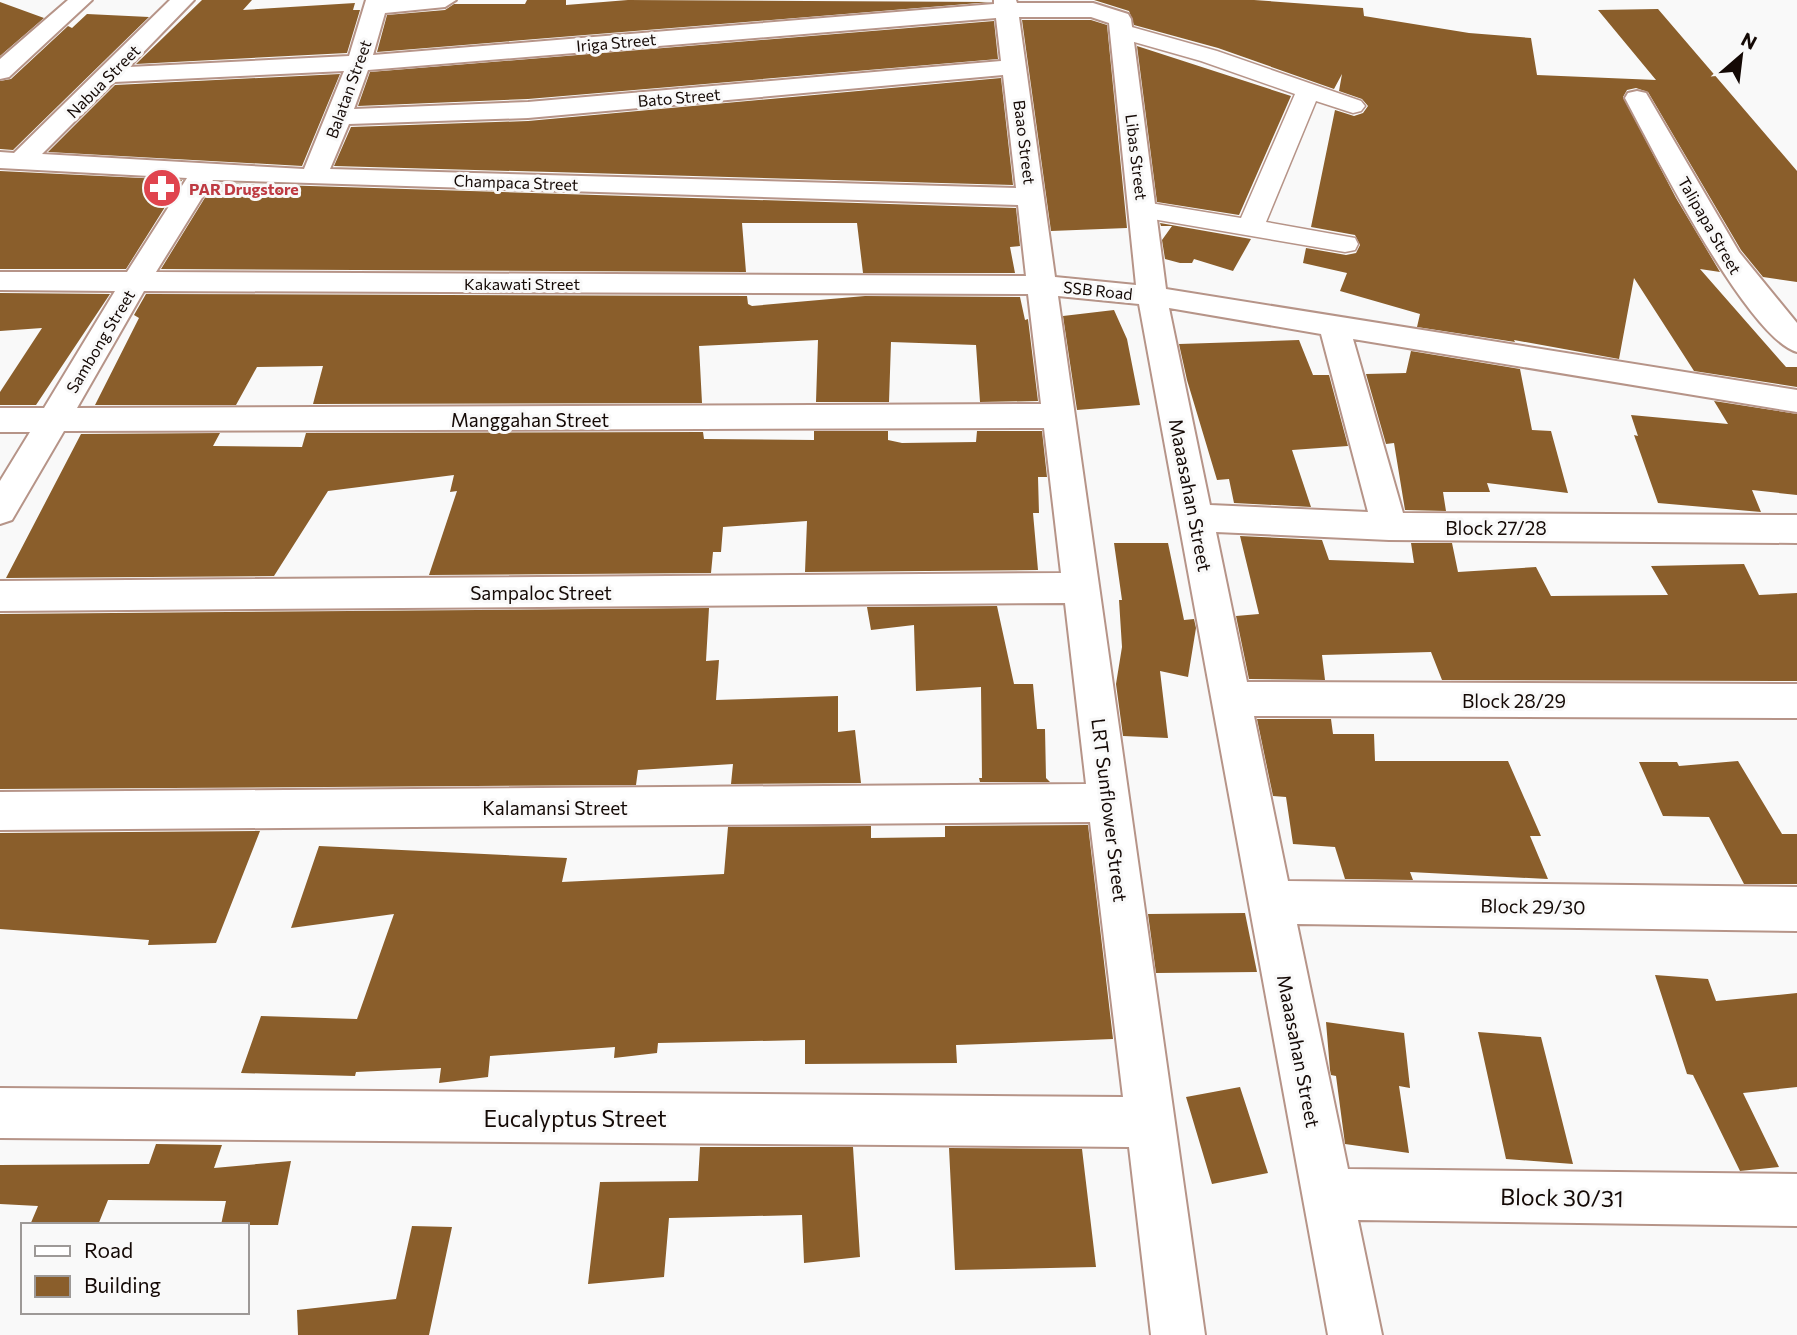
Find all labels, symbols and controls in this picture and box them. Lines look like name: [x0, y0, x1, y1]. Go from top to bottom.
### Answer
north arrow: [1706, 21, 1776, 91]
text: N: [1738, 27, 1761, 54]
street label: Iriga Street: [575, 29, 657, 55]
street label: Balatan Street: [321, 37, 375, 141]
street label: Nabua Street: [63, 40, 144, 121]
street label: Bato Street: [637, 84, 722, 110]
street label: Baao Street: [1010, 99, 1040, 186]
street label: Libas Street: [1122, 113, 1152, 202]
pharmacy icon: PAR Drugstore: [141, 167, 183, 209]
street label: Champaca Street: [453, 170, 579, 194]
street label: Talipapa Street: [1674, 173, 1746, 277]
place label: PAR Drugstore: [189, 179, 299, 198]
street label: Kakawati Street: [464, 274, 580, 293]
street label: SSB Road: [1062, 277, 1134, 303]
street label: Sambong Street: [62, 286, 138, 396]
street label: Manggahan Street: [451, 408, 609, 431]
street label: Maaasahan Street: [1165, 417, 1217, 574]
street label: Block 27/28: [1445, 516, 1547, 539]
street label: Sampaloc Street: [470, 581, 612, 604]
street label: Block 28/29: [1462, 689, 1566, 712]
street label: LRT Sunflower Street: [1087, 717, 1133, 903]
street label: Kalamansi Street: [482, 796, 628, 819]
street label: Block 29/30: [1480, 894, 1586, 918]
street label: Maaasahan Street: [1273, 973, 1325, 1130]
street label: Eucalyptus Street: [483, 1104, 667, 1132]
street label: Block 30/31: [1500, 1182, 1624, 1212]
legend: [21, 1223, 248, 1314]
text: Road: [84, 1237, 133, 1262]
text: Building: [84, 1272, 161, 1297]

